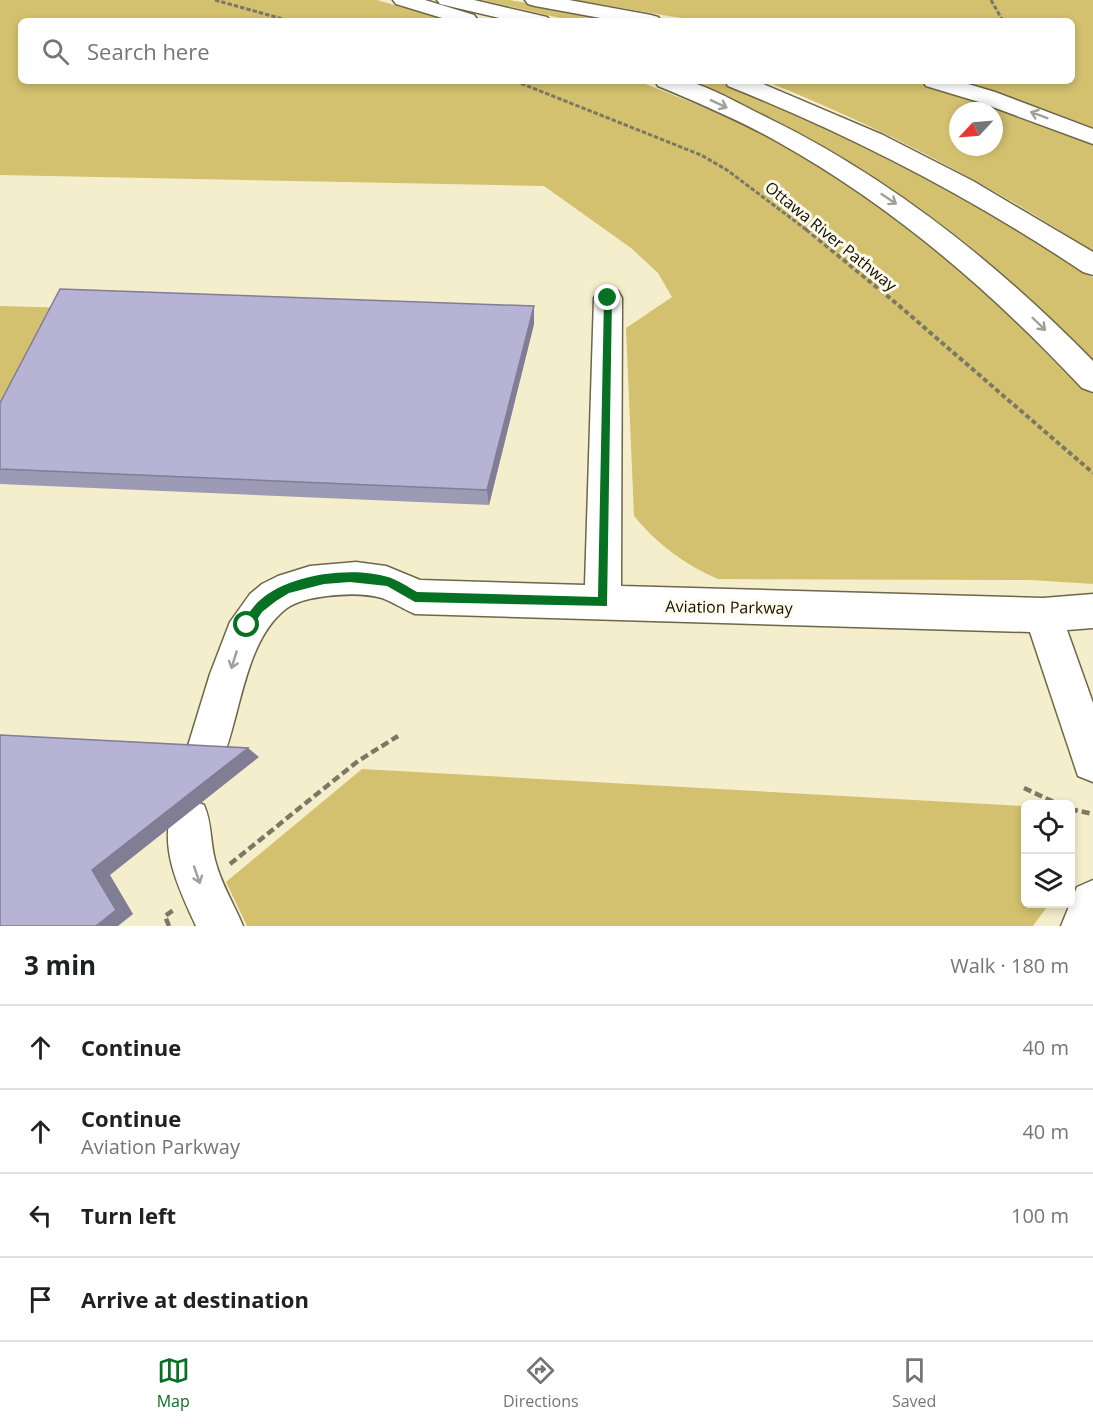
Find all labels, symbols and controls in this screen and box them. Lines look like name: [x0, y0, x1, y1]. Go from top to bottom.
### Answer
search box: [18, 18, 1075, 84]
icon: search: [39, 35, 72, 68]
text: Search here: [87, 36, 210, 66]
one-way arrow: [710, 98, 728, 110]
north arrow: [949, 102, 1003, 156]
one-way arrow: [1030, 109, 1048, 120]
street label: Ottawa River Pathway: [761, 176, 902, 296]
one-way arrow: [881, 193, 897, 205]
route end: [594, 284, 620, 310]
one-way arrow: [1031, 317, 1046, 331]
street label: Aviation Parkway: [665, 595, 794, 619]
route start: [233, 611, 259, 637]
one-way arrow: [228, 650, 239, 669]
map controls: [1021, 800, 1075, 908]
button: locate: [1021, 800, 1075, 854]
button: layers: [1021, 854, 1075, 908]
one-way arrow: [192, 865, 203, 884]
text: 3 min: [24, 947, 96, 983]
text: Walk · 180 m: [950, 952, 1069, 979]
icon: ahead: [24, 1031, 57, 1064]
text: Continue: [81, 1032, 181, 1062]
text: 40 m: [1022, 1034, 1069, 1061]
text: Continue: [81, 1103, 181, 1133]
icon: ahead: [24, 1115, 57, 1148]
text: 40 m: [1022, 1118, 1069, 1145]
text: Aviation Parkway: [81, 1133, 240, 1160]
icon: left: [24, 1199, 57, 1232]
text: Turn left: [81, 1200, 176, 1230]
text: 100 m: [1011, 1202, 1069, 1229]
icon: arrive: [24, 1283, 57, 1316]
text: Arrive at destination: [81, 1284, 309, 1314]
tab: Map: [157, 1354, 190, 1412]
tab: Directions: [503, 1354, 579, 1412]
tab: Saved: [892, 1354, 936, 1412]

